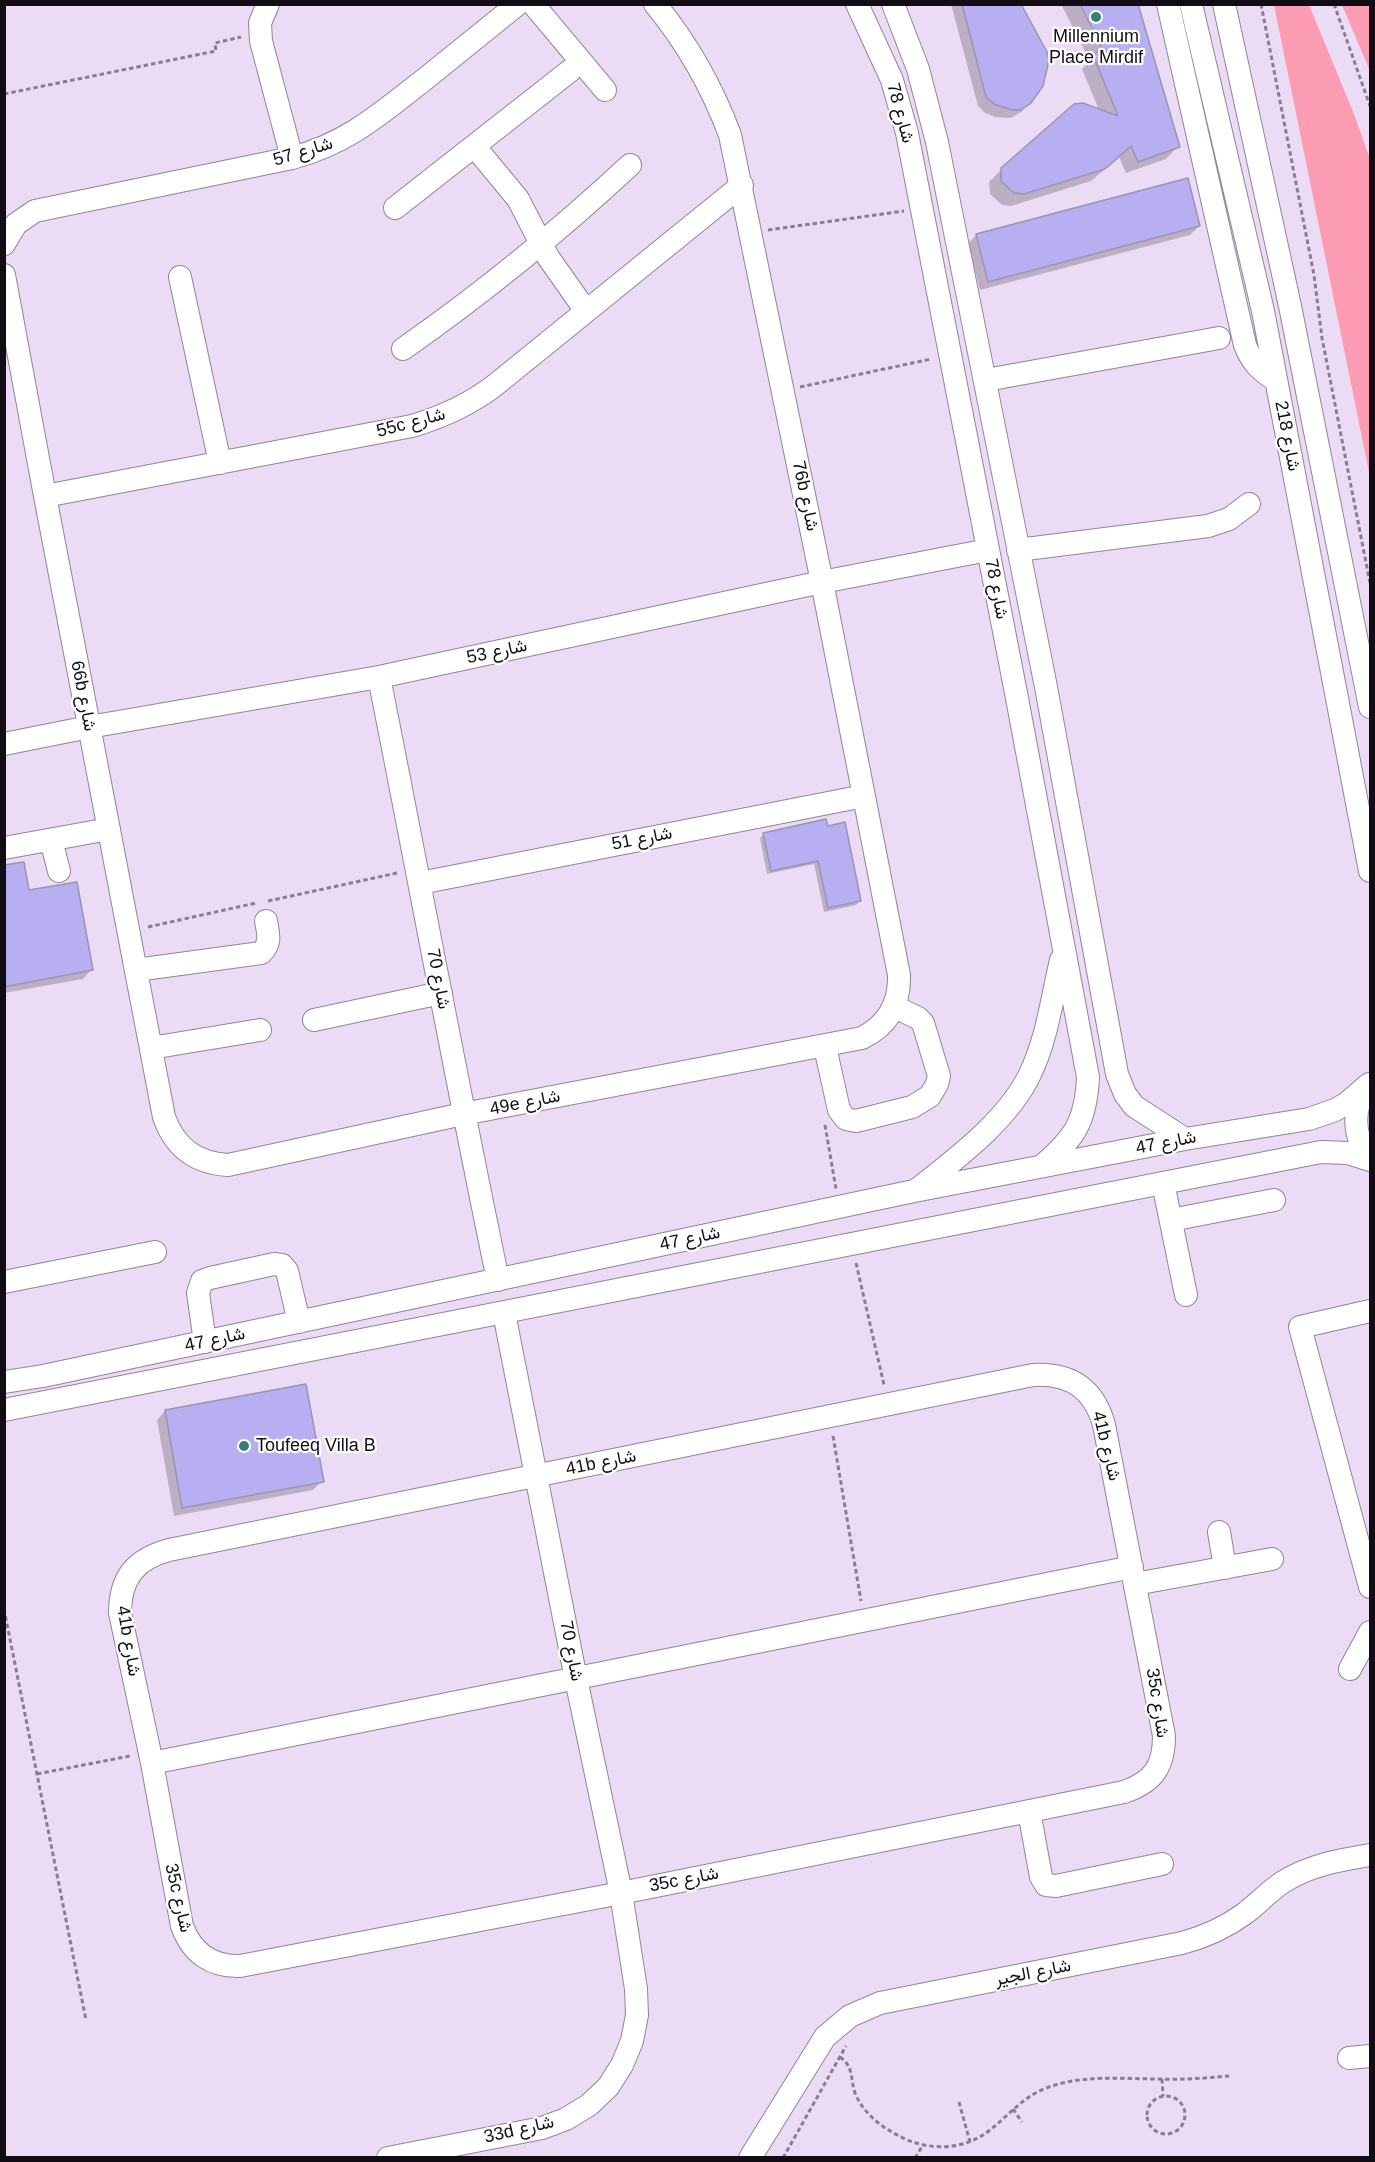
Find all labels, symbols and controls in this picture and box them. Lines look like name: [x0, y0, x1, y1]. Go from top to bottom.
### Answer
marker: Millennium Place Mirdif: [1089, 10, 1103, 24]
place label: Millennium Place Mirdif: [1049, 26, 1143, 68]
street label: شارع 78: [882, 81, 918, 145]
street label: شارع 57: [271, 133, 335, 171]
street label: شارع 218: [1270, 399, 1304, 473]
street label: 55c شارع: [374, 403, 448, 443]
street label: 76b شارع: [787, 459, 823, 533]
street label: شارع 78: [980, 557, 1012, 621]
street label: شارع 53: [465, 635, 529, 669]
street label: 66b شارع: [66, 659, 100, 733]
street label: شارع 51: [610, 823, 674, 855]
street label: شارع 70: [422, 947, 454, 1011]
street label: 49e شارع: [488, 1086, 562, 1120]
street label: شارع 47: [1134, 1127, 1198, 1159]
street label: شارع 47: [658, 1222, 722, 1256]
street label: شارع 47: [183, 1323, 247, 1357]
street label: 41b شارع: [1087, 1409, 1125, 1483]
place label: Toufeeq Villa B: [256, 1435, 376, 1457]
marker: Toufeeq Villa B: [237, 1439, 251, 1453]
street label: 41b شارع: [564, 1446, 638, 1480]
street label: 41b شارع: [111, 1604, 145, 1678]
street label: شارع 70: [555, 1619, 587, 1683]
street label: 35c شارع: [1141, 1667, 1173, 1739]
street label: 35c شارع: [160, 1861, 196, 1935]
street label: 35c شارع: [647, 1863, 721, 1897]
street label: شارع الجير: [993, 1955, 1073, 1991]
street label: 33d شارع: [482, 2111, 556, 2149]

